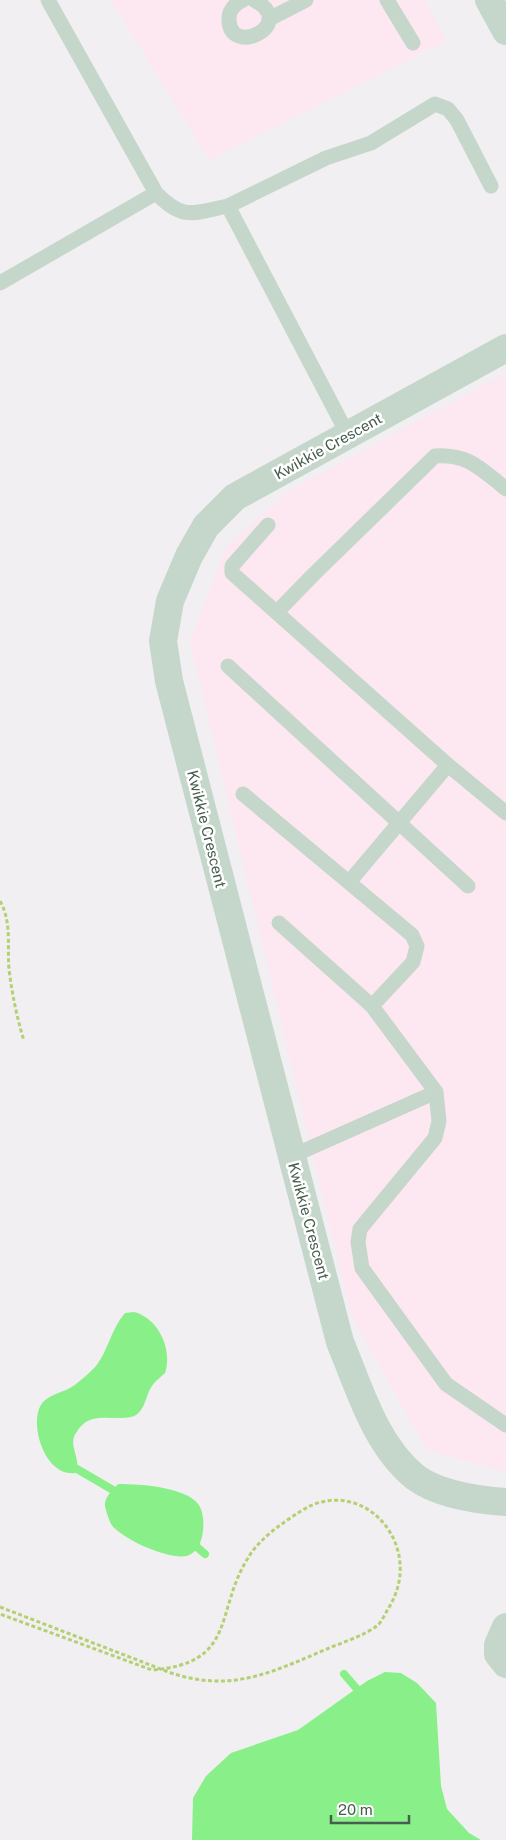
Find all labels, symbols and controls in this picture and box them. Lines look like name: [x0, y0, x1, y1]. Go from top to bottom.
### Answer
street label: Kwikkie Crescent: [271, 409, 385, 483]
street label: Kwikkie Crescent: [184, 768, 230, 890]
street label: Kwikkie Crescent: [285, 1161, 333, 1282]
scale bar: [331, 1792, 408, 1824]
text: 20 m: [338, 1801, 373, 1818]

